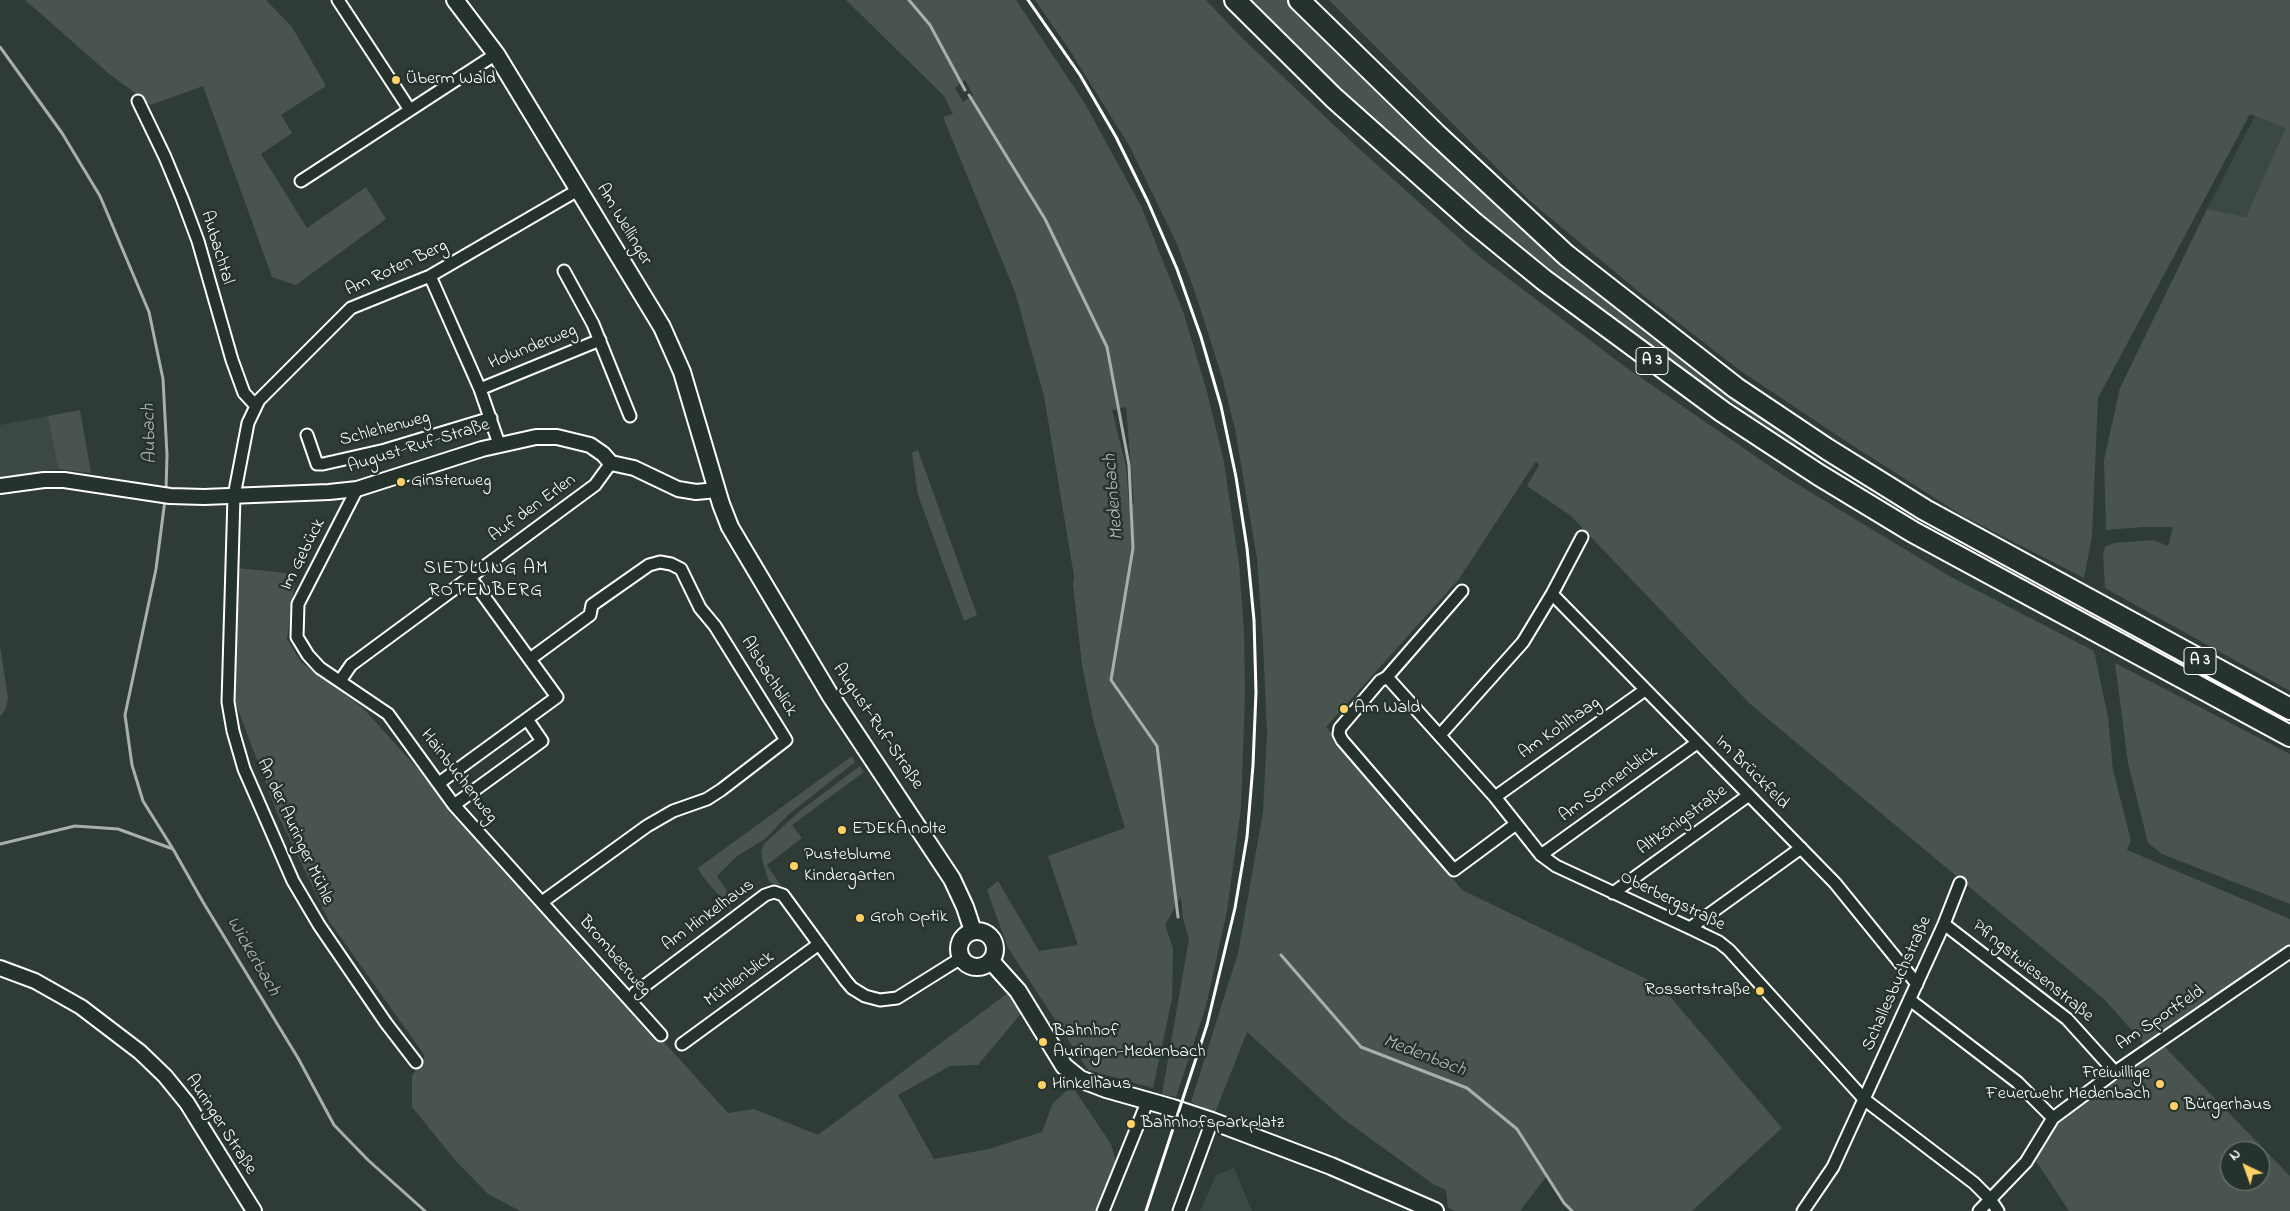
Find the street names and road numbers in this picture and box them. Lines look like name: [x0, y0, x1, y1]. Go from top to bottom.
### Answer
street label: Am Wellinger: [590, 180, 656, 270]
street label: Aubachtal: [195, 209, 237, 287]
street label: Am Roten Berg: [342, 236, 452, 302]
street label: Holunderweg: [486, 321, 580, 375]
road number: A 3: [1636, 348, 1668, 374]
street label: Schlehenweg: [337, 408, 433, 452]
street label: August-Ruf-Straße: [345, 415, 493, 479]
street label: Auf den Erlen: [485, 470, 581, 548]
street label: Im Gebück: [277, 515, 331, 595]
street label: Alsbachblick: [735, 633, 801, 721]
road number: A 3: [2184, 648, 2216, 674]
street label: August-Ruf-Straße: [827, 660, 927, 794]
street label: Am Kohlhaag: [1515, 693, 1605, 765]
street label: Hainbuchenweg: [415, 726, 501, 828]
street label: Im Brückfeld: [1709, 731, 1793, 815]
street label: Am Sonnenblick: [1556, 742, 1662, 828]
street label: An der Auringer Mühle: [251, 755, 337, 909]
street label: Altkönigstraße: [1634, 781, 1732, 861]
street label: Oberbergstraße: [1616, 867, 1728, 937]
street label: Am Hinkelhaus: [659, 875, 759, 957]
street label: Brombeerweg: [573, 912, 655, 1002]
street label: Schallesbuchstraße: [1859, 913, 1937, 1055]
street label: Pfingstwiesenstraße: [1967, 916, 2097, 1028]
street label: Mühlenblick: [701, 948, 779, 1012]
street label: Am Sportfeld: [2113, 982, 2209, 1056]
street label: Auringer Straße: [179, 1071, 261, 1179]

